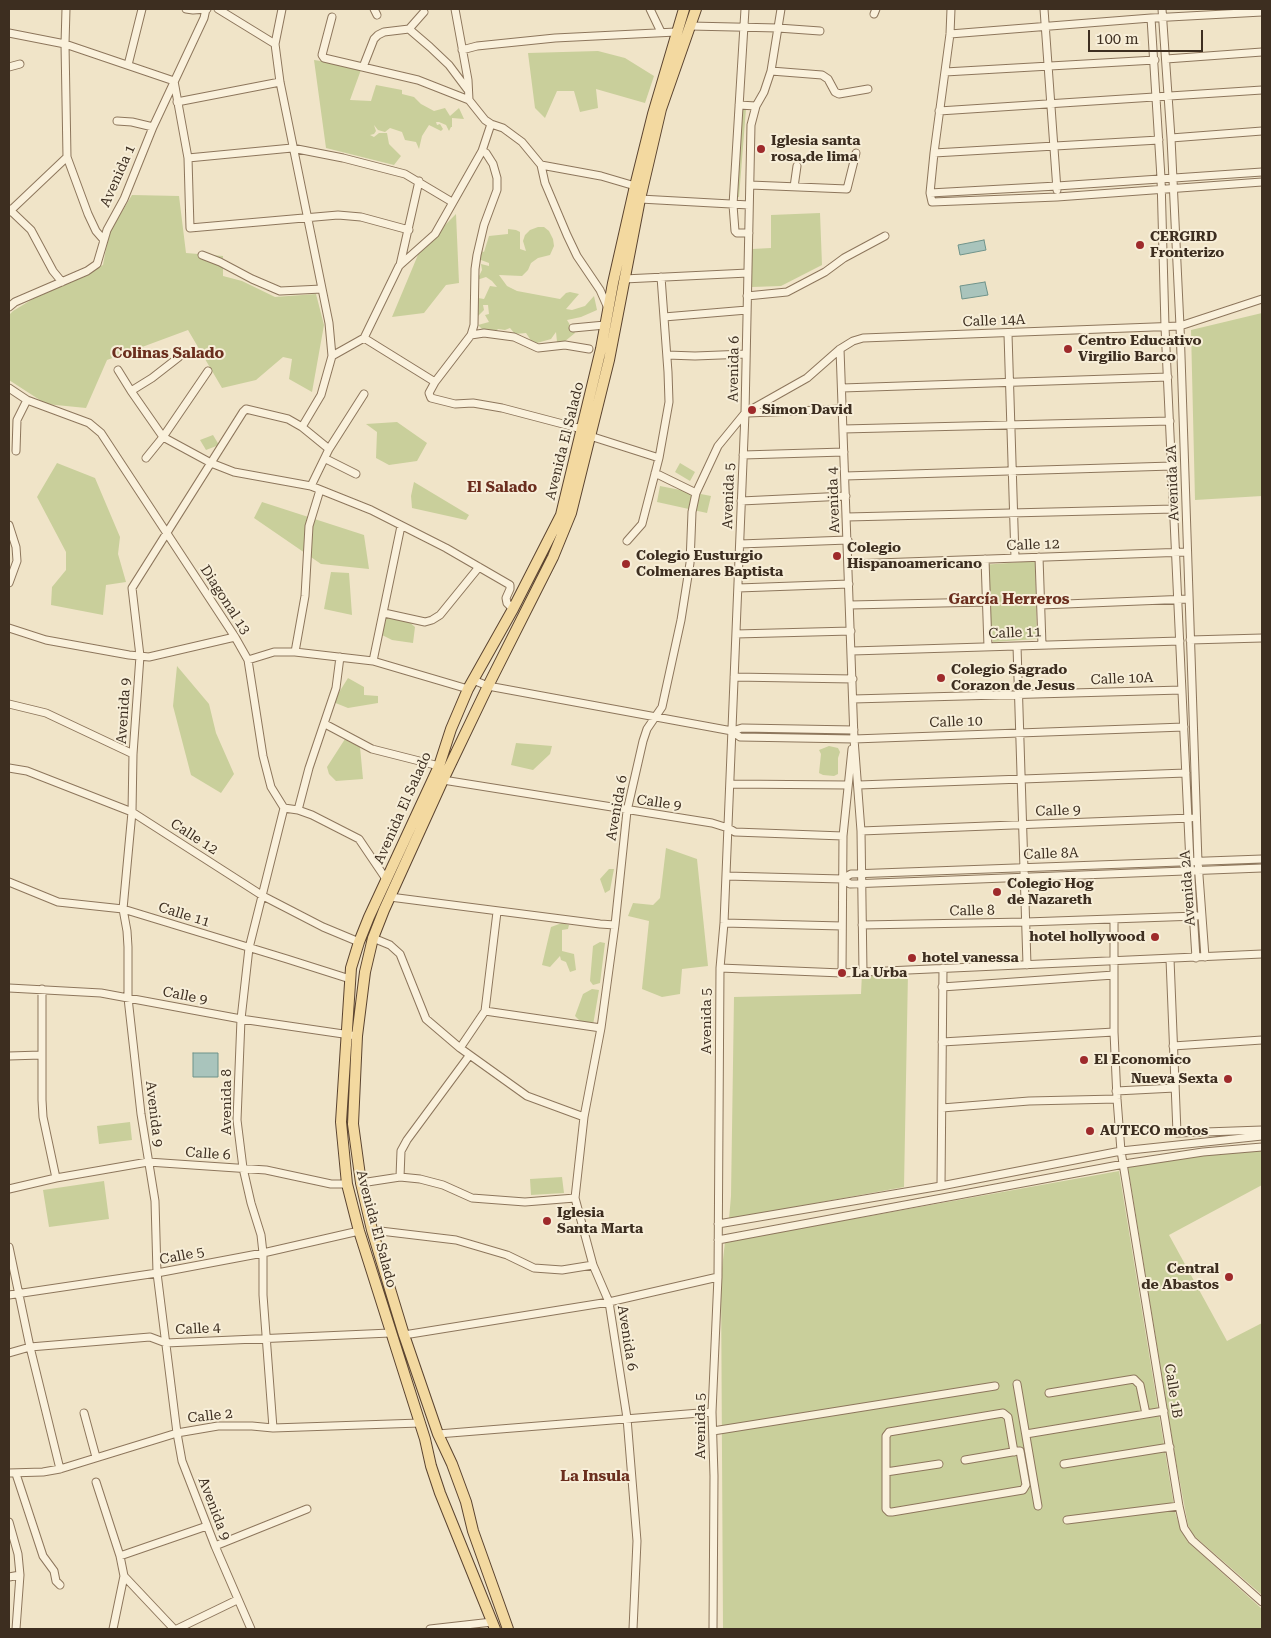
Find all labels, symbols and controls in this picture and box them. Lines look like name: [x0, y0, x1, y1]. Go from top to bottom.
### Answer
scale bar: [1091, 20, 1206, 52]
text: 100 m: [1096, 30, 1139, 48]
place label: Iglesia santa rosa,de lima: [771, 133, 860, 166]
street label: Avenida 1: [97, 142, 139, 210]
marker: Iglesia santa rosa,de lima: [755, 143, 767, 155]
place label: CERGIRD Fronterizo: [1150, 229, 1224, 262]
marker: CERGIRD Fronterizo: [1134, 239, 1146, 251]
street label: Calle 14A: [962, 312, 1026, 330]
place label: Centro Educativo Virgilio Barco: [1078, 333, 1201, 366]
street label: Avenida 6: [725, 336, 743, 402]
marker: Centro Educativo Virgilio Barco: [1062, 343, 1074, 355]
district label: Colinas Salado: [112, 345, 224, 363]
street label: Avenida El Salado: [542, 380, 588, 502]
place label: Simon David: [762, 402, 852, 418]
marker: Simon David: [746, 404, 758, 416]
street label: Avenida 2A: [1163, 445, 1183, 521]
street label: Avenida 5: [719, 463, 739, 529]
street label: Avenida 4: [824, 467, 844, 533]
district label: El Salado: [467, 479, 537, 497]
street label: Calle 12: [1006, 536, 1060, 554]
place label: Colegio Hispanoamericano: [847, 540, 982, 572]
place label: Colegio Eusturgio Colmenares Baptista: [636, 548, 783, 580]
marker: Colegio Hispanoamericano: [831, 550, 843, 562]
marker: Colegio Eusturgio Colmenares Baptista: [620, 558, 632, 570]
street label: Diagonal 13: [196, 562, 254, 638]
district label: García Herreros: [948, 591, 1070, 609]
street label: Calle 11: [988, 624, 1042, 642]
place label: Colegio Sagrado Corazon de Jesus: [951, 662, 1075, 694]
street label: Calle 10A: [1090, 670, 1154, 688]
marker: Colegio Sagrado Corazon de Jesus: [935, 672, 947, 684]
street label: Avenida 9: [113, 677, 135, 745]
street label: Calle 10: [929, 713, 983, 731]
street label: Avenida El Salado: [371, 749, 435, 867]
street label: Avenida 6: [603, 774, 631, 842]
street label: Calle 9: [635, 792, 683, 814]
street label: Calle 9: [1035, 802, 1081, 820]
street label: Calle 12: [167, 815, 221, 859]
street label: Calle 8A: [1023, 845, 1079, 863]
street label: Avenida 2A: [1177, 849, 1199, 927]
place label: Colegio Hog de Nazareth: [1007, 876, 1094, 909]
marker: Colegio Hog de Nazareth: [991, 886, 1003, 898]
street label: Calle 11: [156, 899, 212, 931]
street label: Calle 8: [949, 902, 995, 920]
place label: hotel hollywood: [1029, 929, 1145, 945]
marker: hotel hollywood: [1149, 931, 1161, 943]
place label: hotel vanessa: [922, 950, 1019, 966]
marker: hotel vanessa: [906, 952, 918, 964]
place label: La Urba: [852, 965, 907, 981]
marker: La Urba: [836, 967, 848, 979]
street label: Calle 9: [161, 983, 209, 1009]
street label: Avenida 5: [699, 988, 715, 1054]
place label: El Economico: [1094, 1052, 1191, 1068]
marker: El Economico: [1078, 1054, 1090, 1066]
street label: Avenida 8: [219, 1069, 235, 1135]
place label: Nueva Sexta: [1131, 1071, 1218, 1087]
marker: Nueva Sexta: [1222, 1073, 1234, 1085]
street label: Avenida 9: [142, 1080, 166, 1148]
place label: AUTECO motos: [1100, 1123, 1208, 1139]
marker: AUTECO motos: [1084, 1125, 1096, 1137]
street label: Calle 6: [185, 1144, 231, 1164]
street label: Avenida El Salado: [352, 1168, 400, 1290]
place label: Iglesia Santa Marta: [557, 1205, 643, 1238]
marker: Iglesia Santa Marta: [541, 1215, 553, 1227]
street label: Calle 5: [158, 1243, 206, 1269]
place label: Central de Abastos: [1141, 1261, 1219, 1294]
marker: Central de Abastos: [1223, 1271, 1235, 1283]
street label: Avenida 6: [614, 1304, 640, 1372]
street label: Calle 4: [175, 1319, 221, 1339]
street label: Calle 1B: [1160, 1363, 1186, 1419]
street label: Avenida 5: [693, 1393, 709, 1459]
street label: Calle 2: [187, 1405, 233, 1427]
district label: La Insula: [560, 1468, 630, 1486]
street label: Avenida 9: [194, 1475, 234, 1543]

